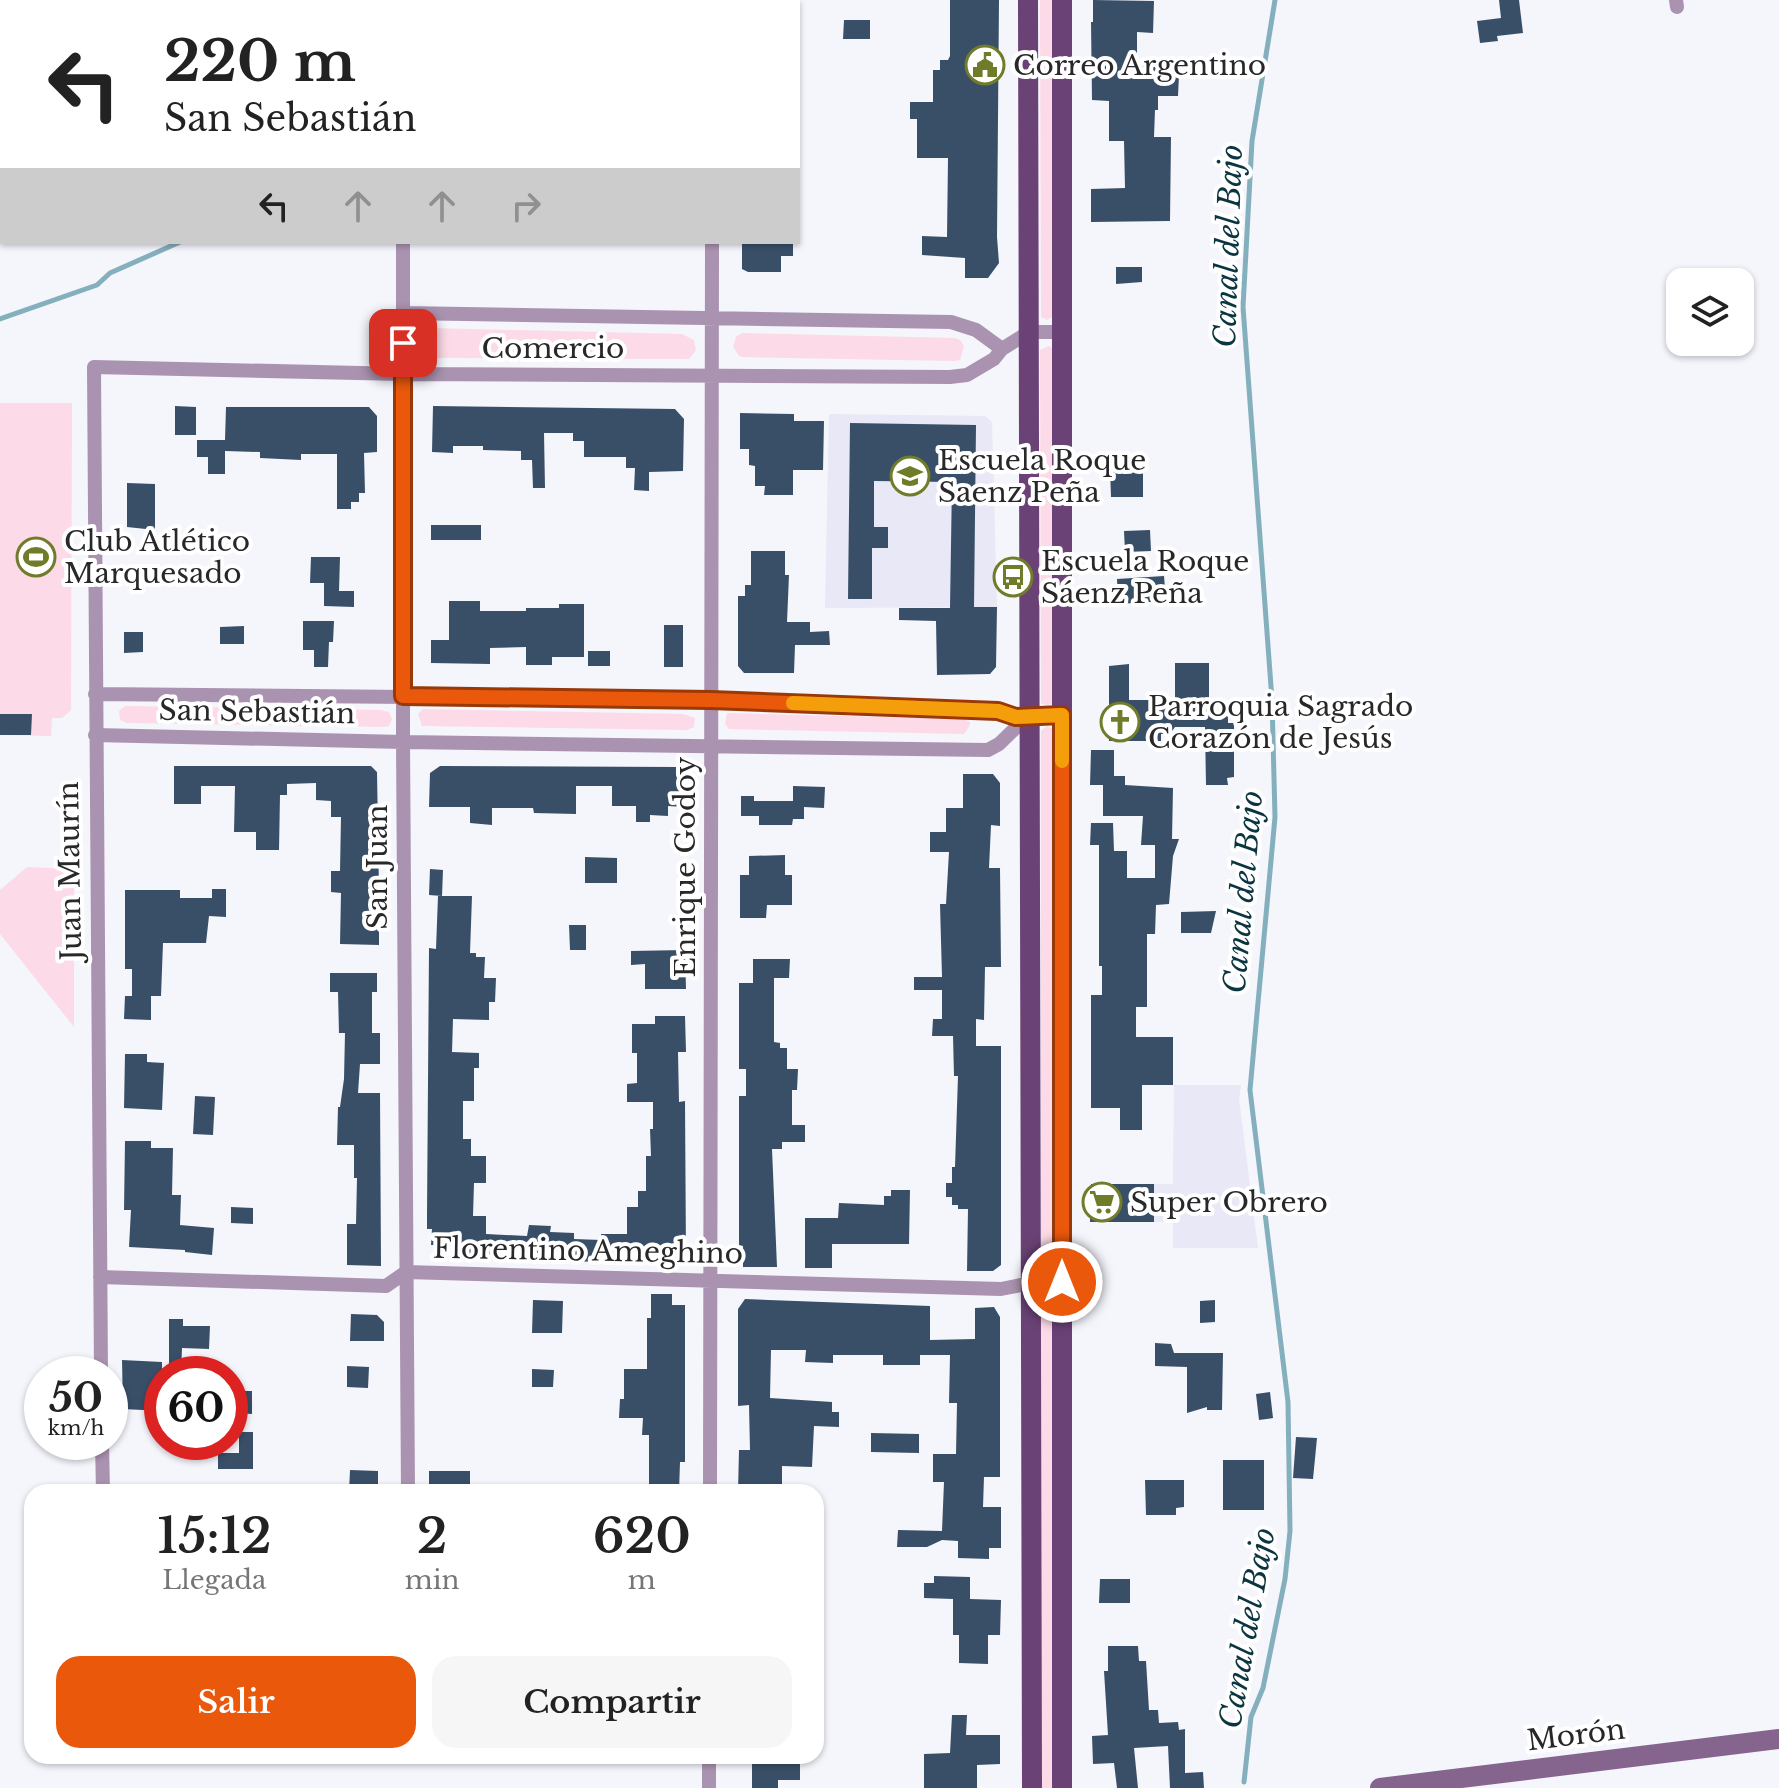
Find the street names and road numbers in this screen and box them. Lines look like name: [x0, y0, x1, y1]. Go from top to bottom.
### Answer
street label: Comercio: [482, 331, 624, 366]
street label: San Sebastián: [158, 693, 356, 731]
street label: Enrique Godoy: [668, 756, 703, 977]
street label: Juan Maurín: [51, 781, 89, 965]
street label: San Juan: [360, 805, 395, 929]
street label: Florentino Ameghino: [433, 1231, 743, 1271]
street label: Morón: [1525, 1712, 1627, 1758]

